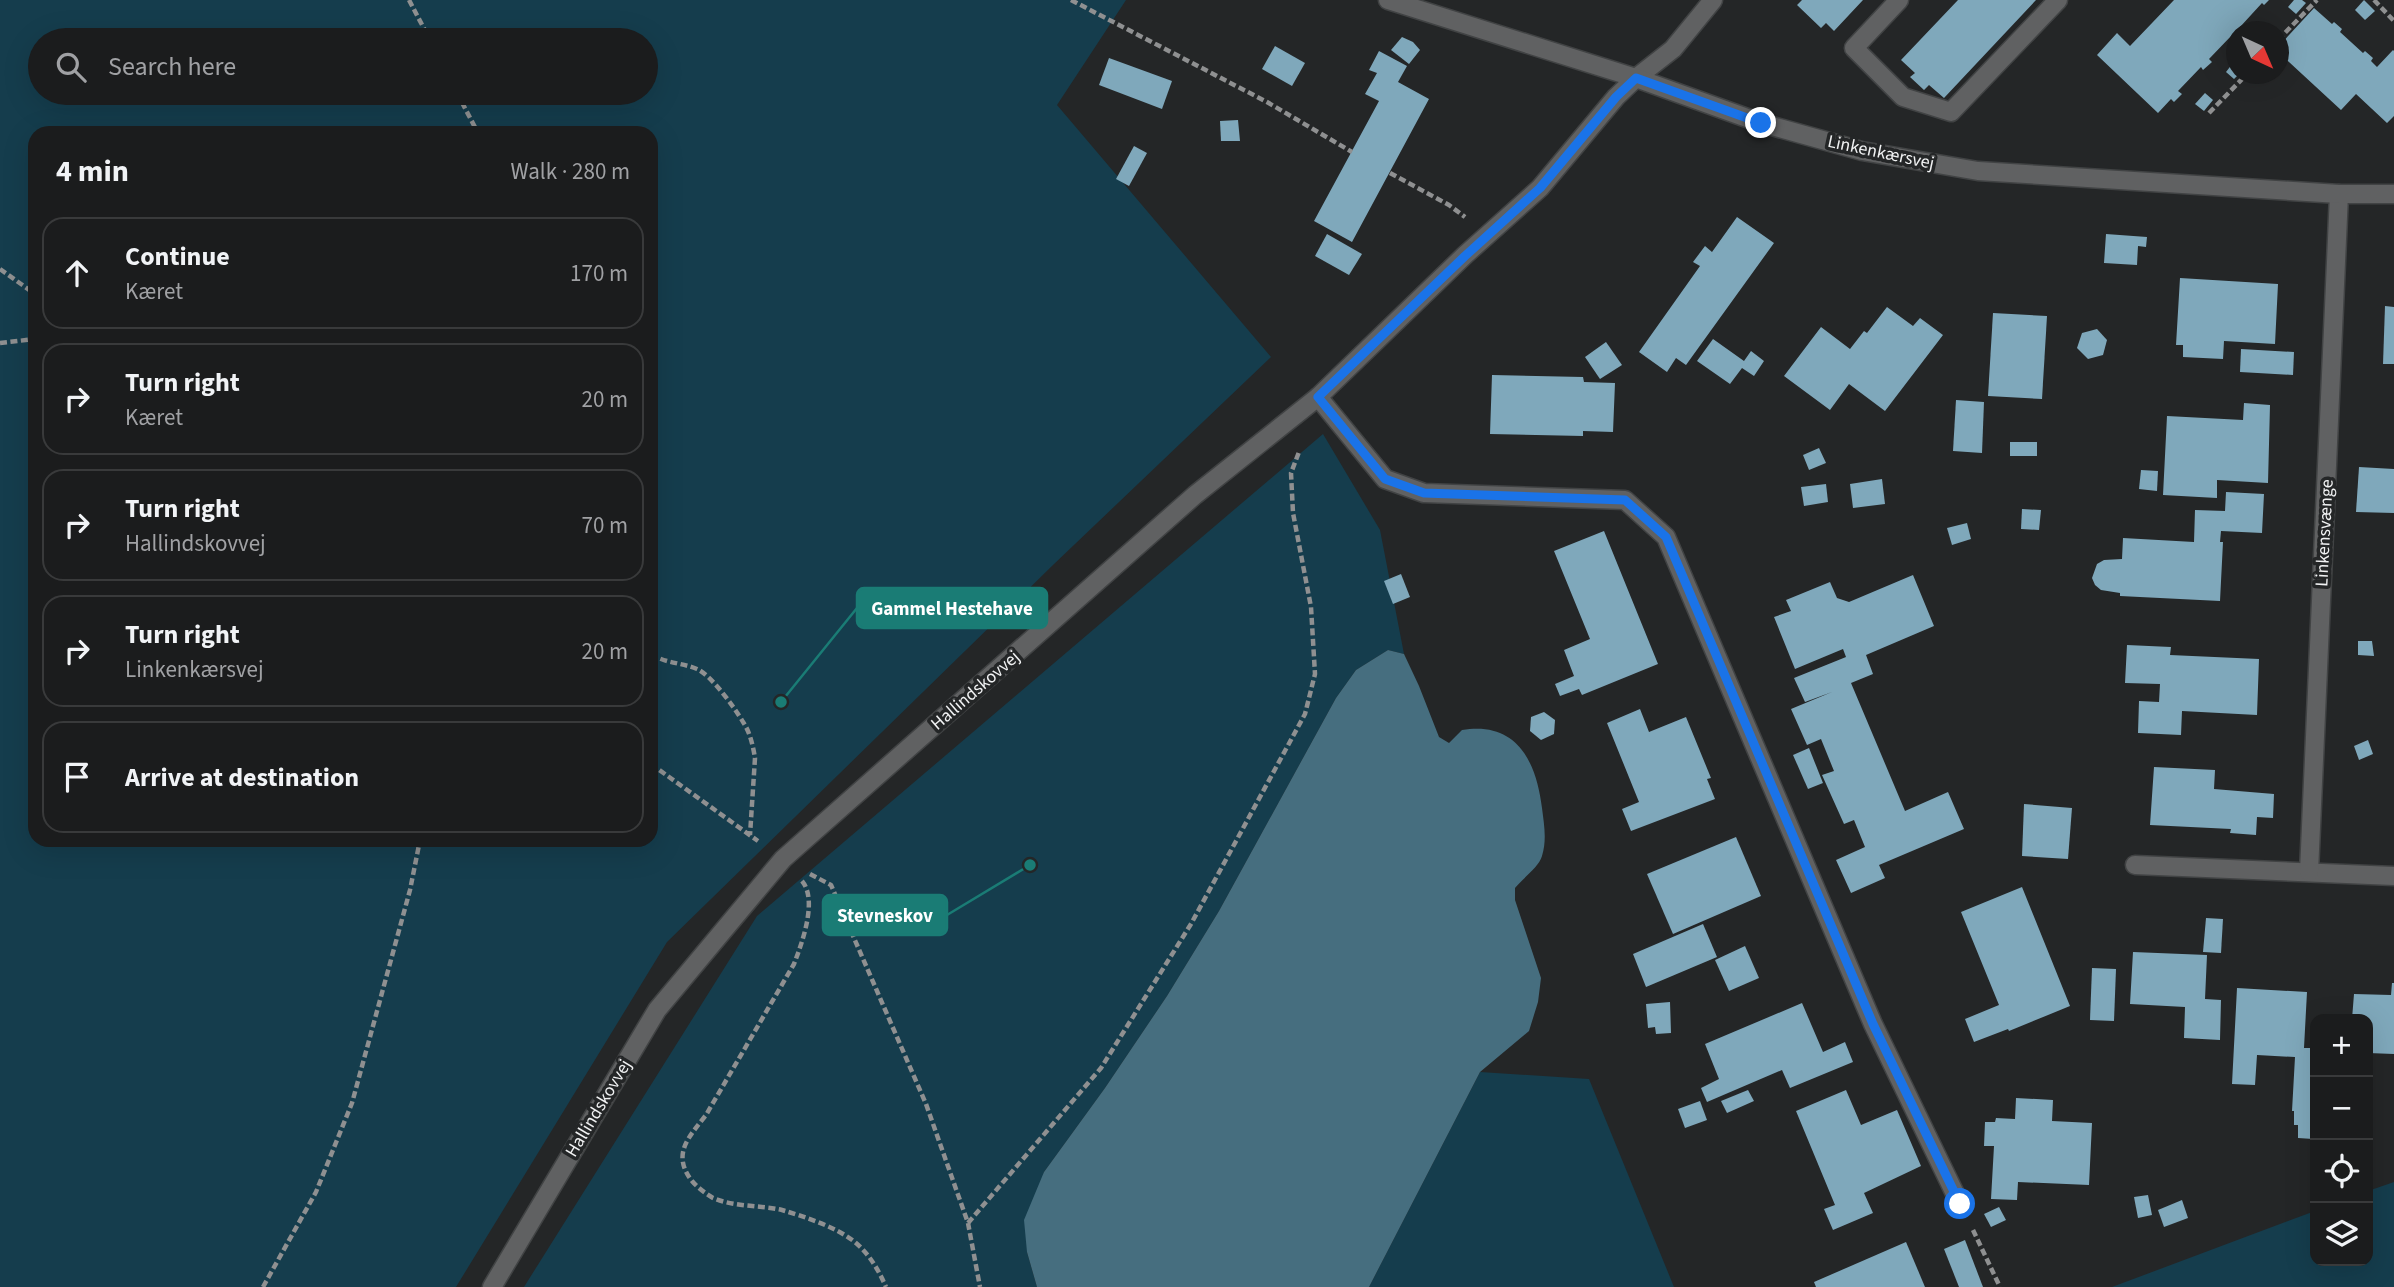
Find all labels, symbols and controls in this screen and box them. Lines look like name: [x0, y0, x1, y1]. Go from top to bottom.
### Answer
north arrow: [2226, 21, 2289, 84]
search box: [28, 28, 658, 105]
icon: search: [52, 48, 90, 86]
text: Search here: [108, 48, 236, 85]
route end: [1745, 107, 1776, 138]
street label: Linkenkærsvej: [1825, 129, 1937, 176]
text: 4 min: [56, 150, 129, 193]
text: Walk · 280 m: [511, 155, 630, 188]
text: Continue: [125, 238, 230, 275]
icon: ahead: [58, 254, 96, 292]
text: 170 m: [570, 257, 628, 290]
text: Kæret: [125, 275, 183, 308]
text: Turn right: [125, 364, 240, 401]
icon: right: [58, 380, 96, 418]
text: 20 m: [581, 383, 628, 416]
text: Kæret: [125, 401, 183, 434]
street label: Linkensvænge: [2309, 479, 2340, 587]
text: Turn right: [125, 490, 240, 527]
icon: right: [58, 506, 96, 544]
text: 70 m: [581, 509, 628, 542]
text: Hallindskovvej: [125, 527, 266, 560]
callout: Gammel Hestehave: [857, 588, 1047, 628]
text: Gammel Hestehave: [871, 596, 1033, 623]
text: Turn right: [125, 616, 240, 653]
icon: right: [58, 632, 96, 670]
text: 20 m: [581, 635, 628, 668]
street label: Hallindskovvej: [926, 645, 1025, 736]
text: Linkenkærsvej: [125, 653, 264, 686]
icon: arrive: [58, 758, 96, 796]
text: Arrive at destination: [125, 759, 359, 796]
callout: Stevneskov: [823, 895, 947, 935]
text: Stevneskov: [837, 903, 933, 930]
map controls: [2310, 1014, 2373, 1266]
button: +: [2310, 1014, 2373, 1077]
street label: Hallindskovvej: [559, 1055, 638, 1162]
button: −: [2310, 1077, 2373, 1140]
button: locate: [2310, 1140, 2373, 1203]
route start: [1944, 1188, 1975, 1219]
button: layers: [2310, 1203, 2373, 1266]

